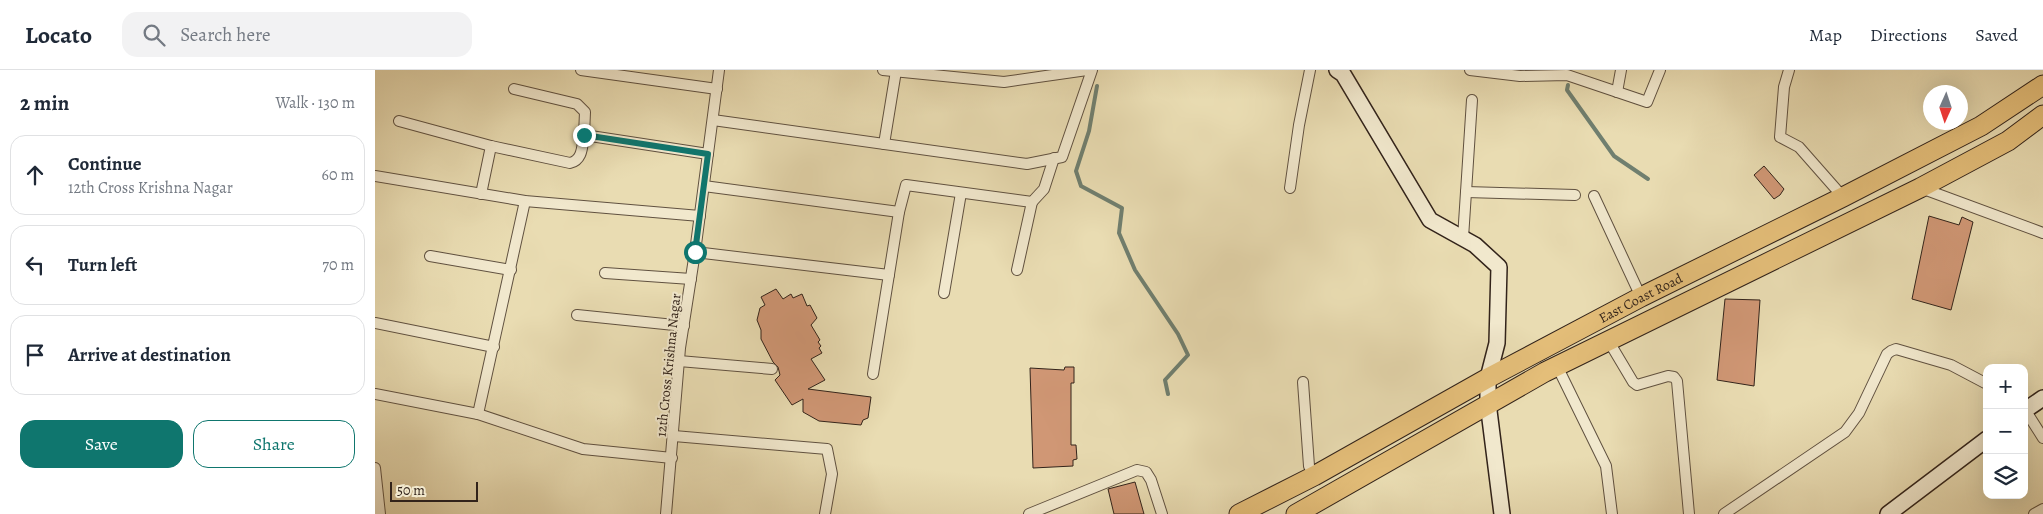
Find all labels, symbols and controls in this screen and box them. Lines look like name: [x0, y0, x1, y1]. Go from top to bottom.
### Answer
search box: [122, 12, 472, 57]
text: Locato: [25, 19, 92, 51]
icon: search: [140, 21, 168, 49]
text: Search here: [180, 22, 271, 48]
text: Map: [1809, 23, 1842, 47]
text: Directions: [1870, 23, 1947, 47]
text: Saved: [1975, 23, 2018, 47]
north arrow: [1923, 85, 1968, 130]
text: 2 min: [20, 89, 69, 117]
text: Walk · 130 m: [275, 92, 355, 114]
route end: [573, 124, 596, 147]
text: Continue: [68, 151, 142, 177]
icon: ahead: [21, 161, 49, 189]
text: 60 m: [322, 164, 354, 186]
text: 12th Cross Krishna Nagar: [68, 177, 233, 199]
route start: [684, 241, 707, 264]
icon: left: [21, 251, 49, 279]
text: Turn left: [68, 252, 137, 278]
text: 70 m: [322, 254, 354, 276]
street label: East Coast Road: [1595, 269, 1686, 328]
street label: 12th Cross Krishna Nagar: [652, 292, 686, 438]
icon: arrive: [21, 341, 49, 369]
text: Arrive at destination: [68, 342, 231, 368]
map controls: [1983, 364, 2028, 499]
button: +: [1983, 364, 2028, 409]
button: −: [1983, 409, 2028, 454]
button: Save: [20, 420, 183, 468]
button: Share: [193, 420, 355, 468]
button: layers: [1983, 454, 2028, 499]
scale bar: [390, 479, 477, 502]
text: 50 m: [397, 481, 425, 500]

